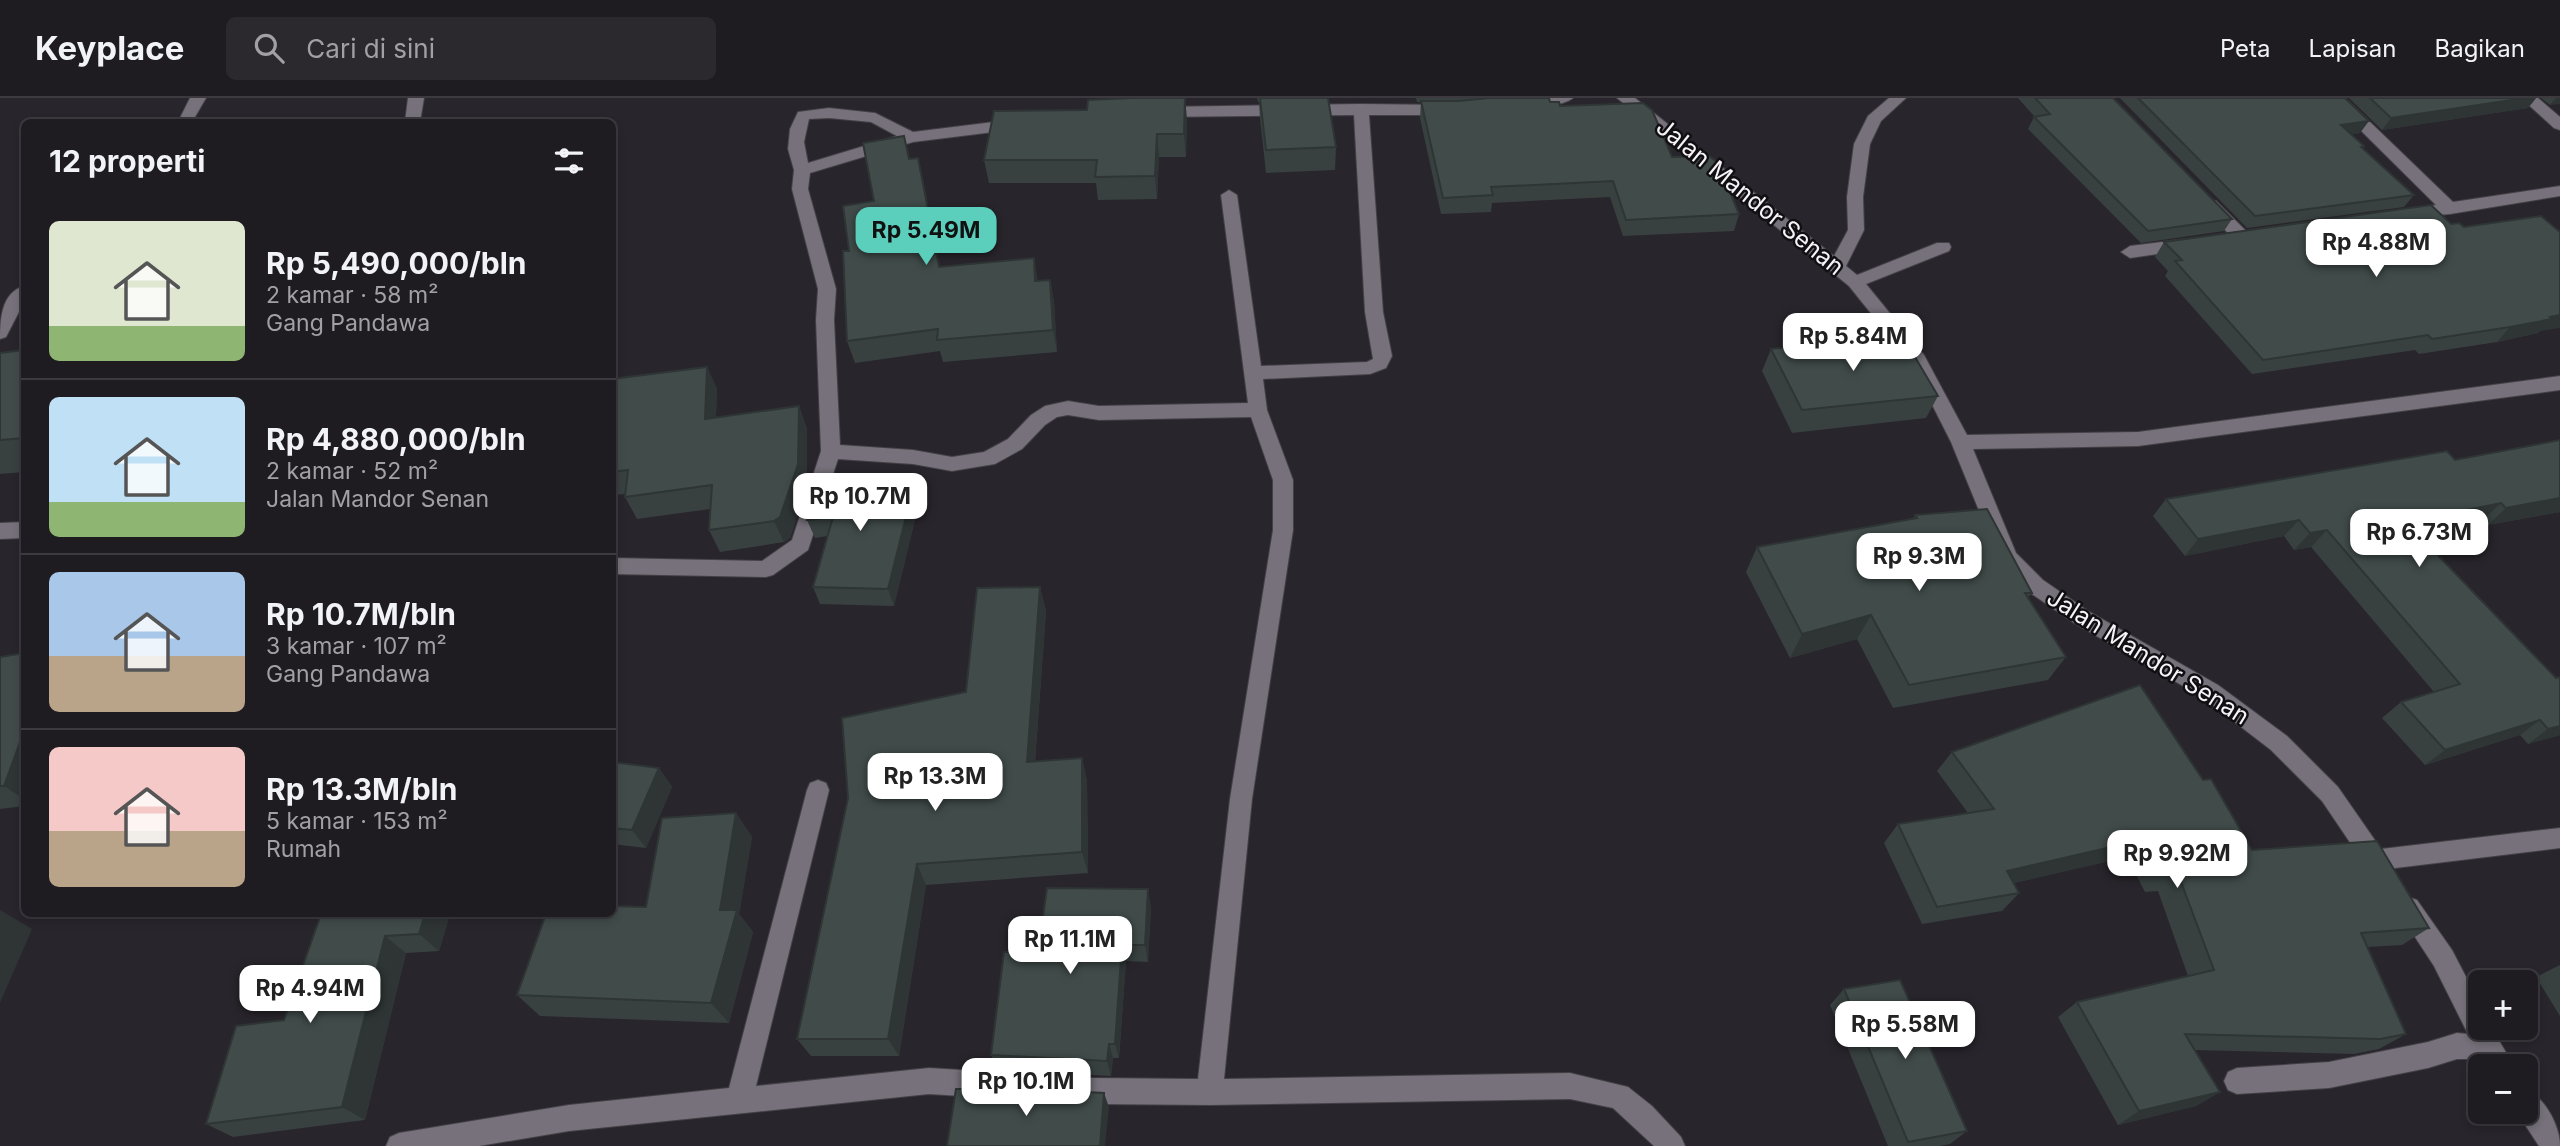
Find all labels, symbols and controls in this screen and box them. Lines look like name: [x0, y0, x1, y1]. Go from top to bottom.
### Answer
search box: [226, 17, 716, 80]
text: Keyplace: [35, 28, 184, 68]
icon: search: [250, 29, 288, 67]
text: Cari di sini: [306, 33, 435, 64]
text: Peta: [2220, 34, 2271, 63]
text: Lapisan: [2309, 34, 2396, 63]
text: Bagikan: [2434, 34, 2525, 63]
street label: Jalan Mandor Senan: [1651, 112, 1850, 281]
icon: filters: [550, 142, 588, 180]
text: 12 properti: [49, 143, 205, 179]
pin: Rp 5.49M: [854, 208, 998, 267]
text: Rp 5.49M: [872, 216, 980, 244]
pin: Rp 4.88M: [2304, 220, 2448, 279]
text: Rp 4.88M: [2322, 228, 2430, 256]
text: Rp 5,490,000/bln: [266, 245, 527, 281]
icon: home: [105, 249, 189, 333]
text: 2 kamar · 58 m²: [266, 281, 438, 309]
text: Gang Pandawa: [266, 309, 430, 337]
pin: Rp 5.84M: [1781, 314, 1925, 373]
text: Rp 5.84M: [1799, 322, 1907, 350]
text: Rp 4,880,000/bln: [266, 421, 526, 457]
icon: home: [105, 425, 189, 509]
text: 2 kamar · 52 m²: [266, 457, 438, 485]
pin: Rp 10.7M: [788, 474, 932, 533]
text: Rp 10.7M: [809, 482, 911, 510]
text: Jalan Mandor Senan: [266, 485, 489, 513]
pin: Rp 6.73M: [2347, 510, 2491, 569]
text: Rp 6.73M: [2366, 518, 2472, 546]
pin: Rp 9.3M: [1854, 533, 1984, 593]
text: Rp 9.3M: [1873, 542, 1965, 570]
street label: Jalan Mandor Senan: [2042, 583, 2255, 731]
text: Rp 10.7M/bln: [266, 596, 456, 632]
icon: home: [105, 600, 189, 684]
text: 3 kamar · 107 m²: [266, 632, 447, 660]
text: Gang Pandawa: [266, 660, 430, 688]
pin: Rp 13.3M: [863, 754, 1007, 813]
text: Rp 13.3M: [884, 762, 986, 790]
text: Rp 13.3M/bln: [266, 771, 457, 807]
icon: home: [105, 775, 189, 859]
text: 5 kamar · 153 m²: [266, 807, 448, 835]
pin: Rp 9.92M: [2105, 830, 2249, 890]
text: Rumah: [266, 835, 341, 863]
text: Rp 9.92M: [2123, 839, 2231, 867]
pin: Rp 11.1M: [998, 916, 1142, 976]
text: Rp 11.1M: [1024, 925, 1116, 953]
pin: Rp 4.94M: [238, 965, 382, 1025]
map controls: [2468, 970, 2538, 1124]
button: +: [2468, 970, 2538, 1040]
text: Rp 4.94M: [255, 974, 365, 1002]
pin: Rp 5.58M: [1833, 1002, 1977, 1061]
text: Rp 5.58M: [1851, 1010, 1959, 1038]
button: −: [2468, 1054, 2538, 1124]
pin: Rp 10.1M: [954, 1058, 1098, 1118]
text: Rp 10.1M: [978, 1067, 1074, 1095]

